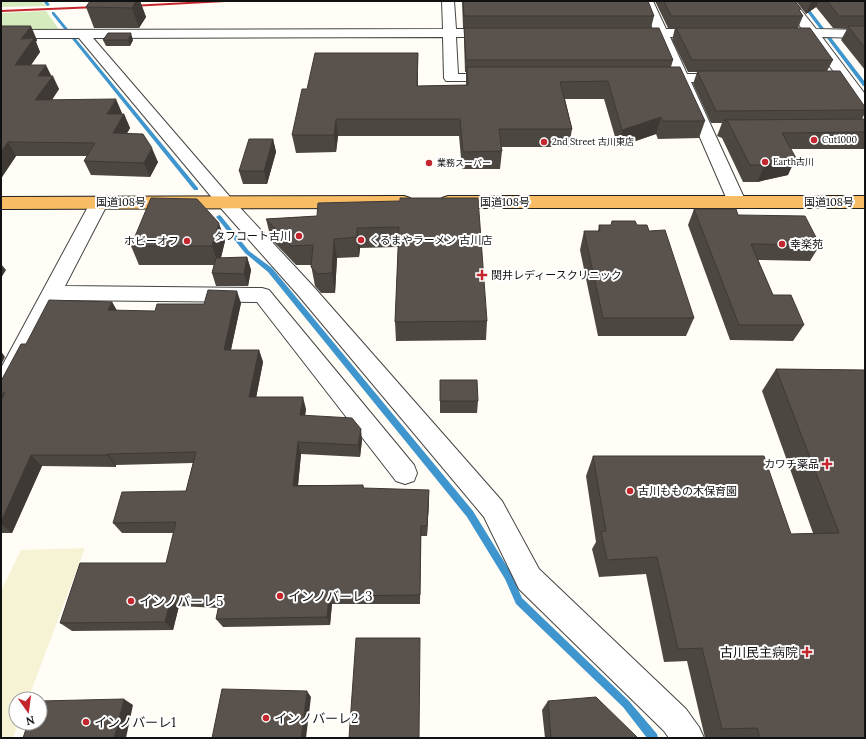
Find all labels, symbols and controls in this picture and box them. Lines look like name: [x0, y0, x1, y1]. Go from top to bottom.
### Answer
place label: Cut1000: [822, 134, 858, 145]
marker: Cut1000: [809, 135, 819, 145]
place label: 2nd Street 古川東店: [552, 136, 634, 147]
marker: 2nd Street 古川東店: [539, 137, 549, 147]
place label: Earth古川: [773, 156, 814, 167]
place label: 業務スーパー: [437, 157, 491, 168]
marker: Earth古川: [760, 157, 770, 167]
marker: 業務スーパー: [424, 158, 434, 168]
street label: 国道108号: [96, 195, 146, 209]
street label: 国道108号: [480, 195, 530, 209]
street label: 国道108号: [804, 195, 854, 209]
place label: タフコート古川: [214, 229, 291, 243]
marker: タフコート古川: [294, 231, 304, 241]
place label: くるまやラーメン 古川店: [369, 233, 492, 247]
place label: ホビーオフ: [124, 234, 179, 248]
marker: くるまやラーメン 古川店: [356, 235, 366, 245]
marker: ホビーオフ: [182, 236, 192, 246]
place label: 幸楽苑: [790, 237, 823, 251]
marker: 幸楽苑: [777, 239, 787, 249]
place label: 関井レディースクリニック: [491, 268, 622, 282]
marker: 関井レディースクリニック: [476, 269, 488, 281]
place label: カワチ薬品: [764, 457, 819, 471]
marker: カワチ薬品: [822, 459, 832, 469]
place label: 古川ももの木保育園: [638, 484, 737, 498]
marker: 古川ももの木保育園: [625, 486, 635, 496]
place label: インノバーレ3: [288, 588, 373, 605]
marker: インノバーレ3: [275, 591, 285, 601]
place label: インノバーレ5: [139, 593, 223, 610]
marker: インノバーレ5: [126, 596, 136, 606]
place label: 古川民主病院: [720, 644, 798, 661]
marker: 古川民主病院: [801, 646, 813, 658]
north arrow: [8, 691, 48, 731]
place label: インノバーレ2: [274, 710, 358, 727]
text: N: [24, 713, 36, 729]
marker: インノバーレ2: [261, 713, 271, 723]
place label: インノバーレ1: [94, 714, 176, 731]
marker: インノバーレ1: [81, 717, 91, 727]

